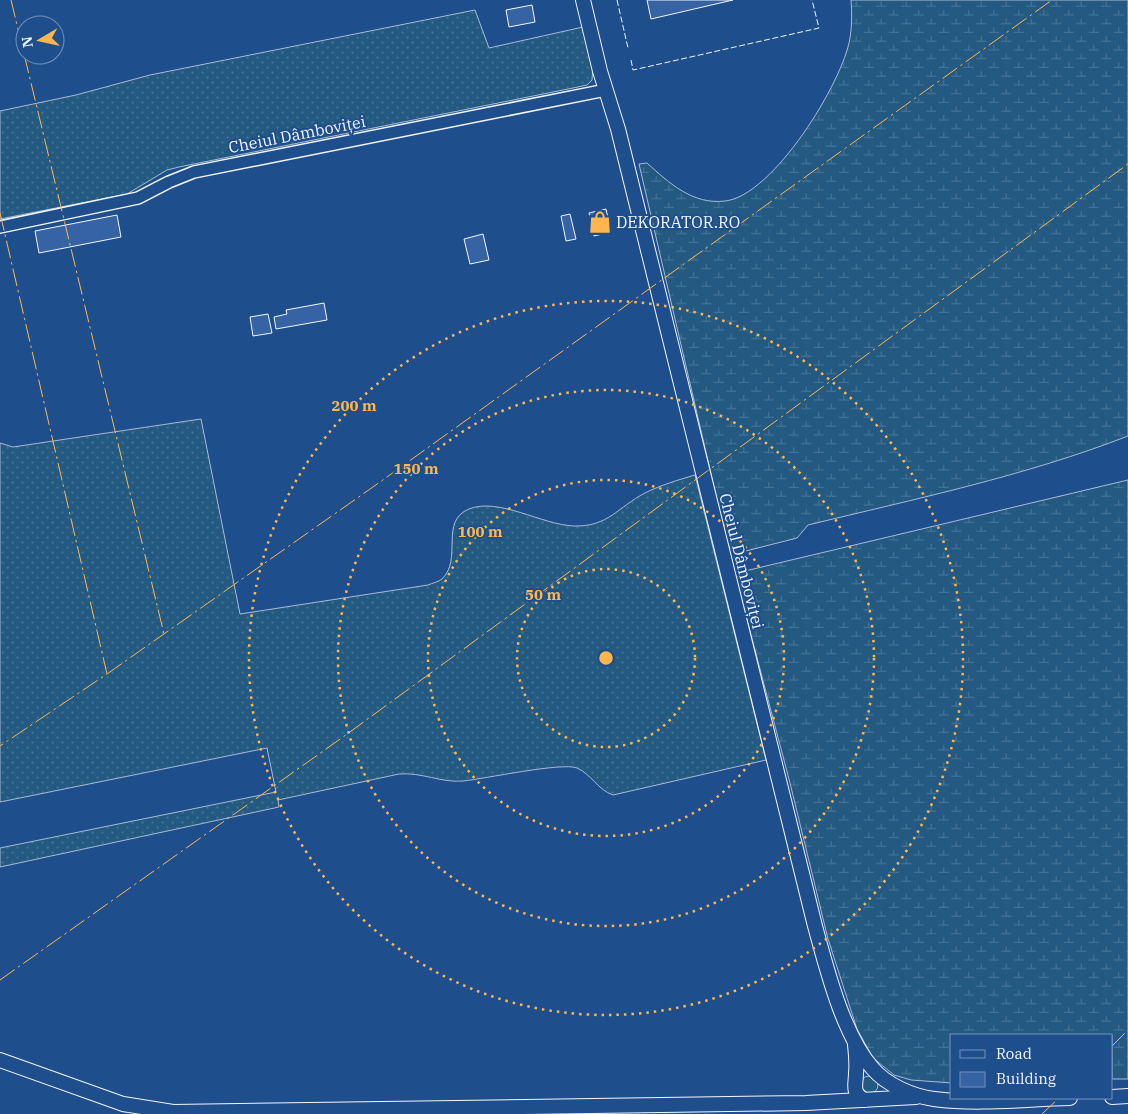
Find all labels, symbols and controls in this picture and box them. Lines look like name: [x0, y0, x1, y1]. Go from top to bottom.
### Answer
north arrow: [15, 15, 65, 65]
text: N: [17, 35, 37, 49]
street label: Cheiul Dâmboviței: [227, 111, 367, 157]
shop icon: DEKORATOR.RO: [587, 209, 613, 235]
place label: DEKORATOR.RO: [616, 212, 740, 232]
text: 200 m: [331, 396, 377, 415]
text: 150 m: [393, 459, 439, 478]
street label: Cheiul Dâmboviței: [715, 491, 769, 631]
text: 100 m: [457, 522, 503, 541]
text: 50 m: [525, 585, 561, 604]
centre of rings: [597, 649, 615, 667]
legend: [950, 1034, 1113, 1099]
text: Road: [996, 1044, 1032, 1063]
text: Building: [996, 1069, 1056, 1088]

